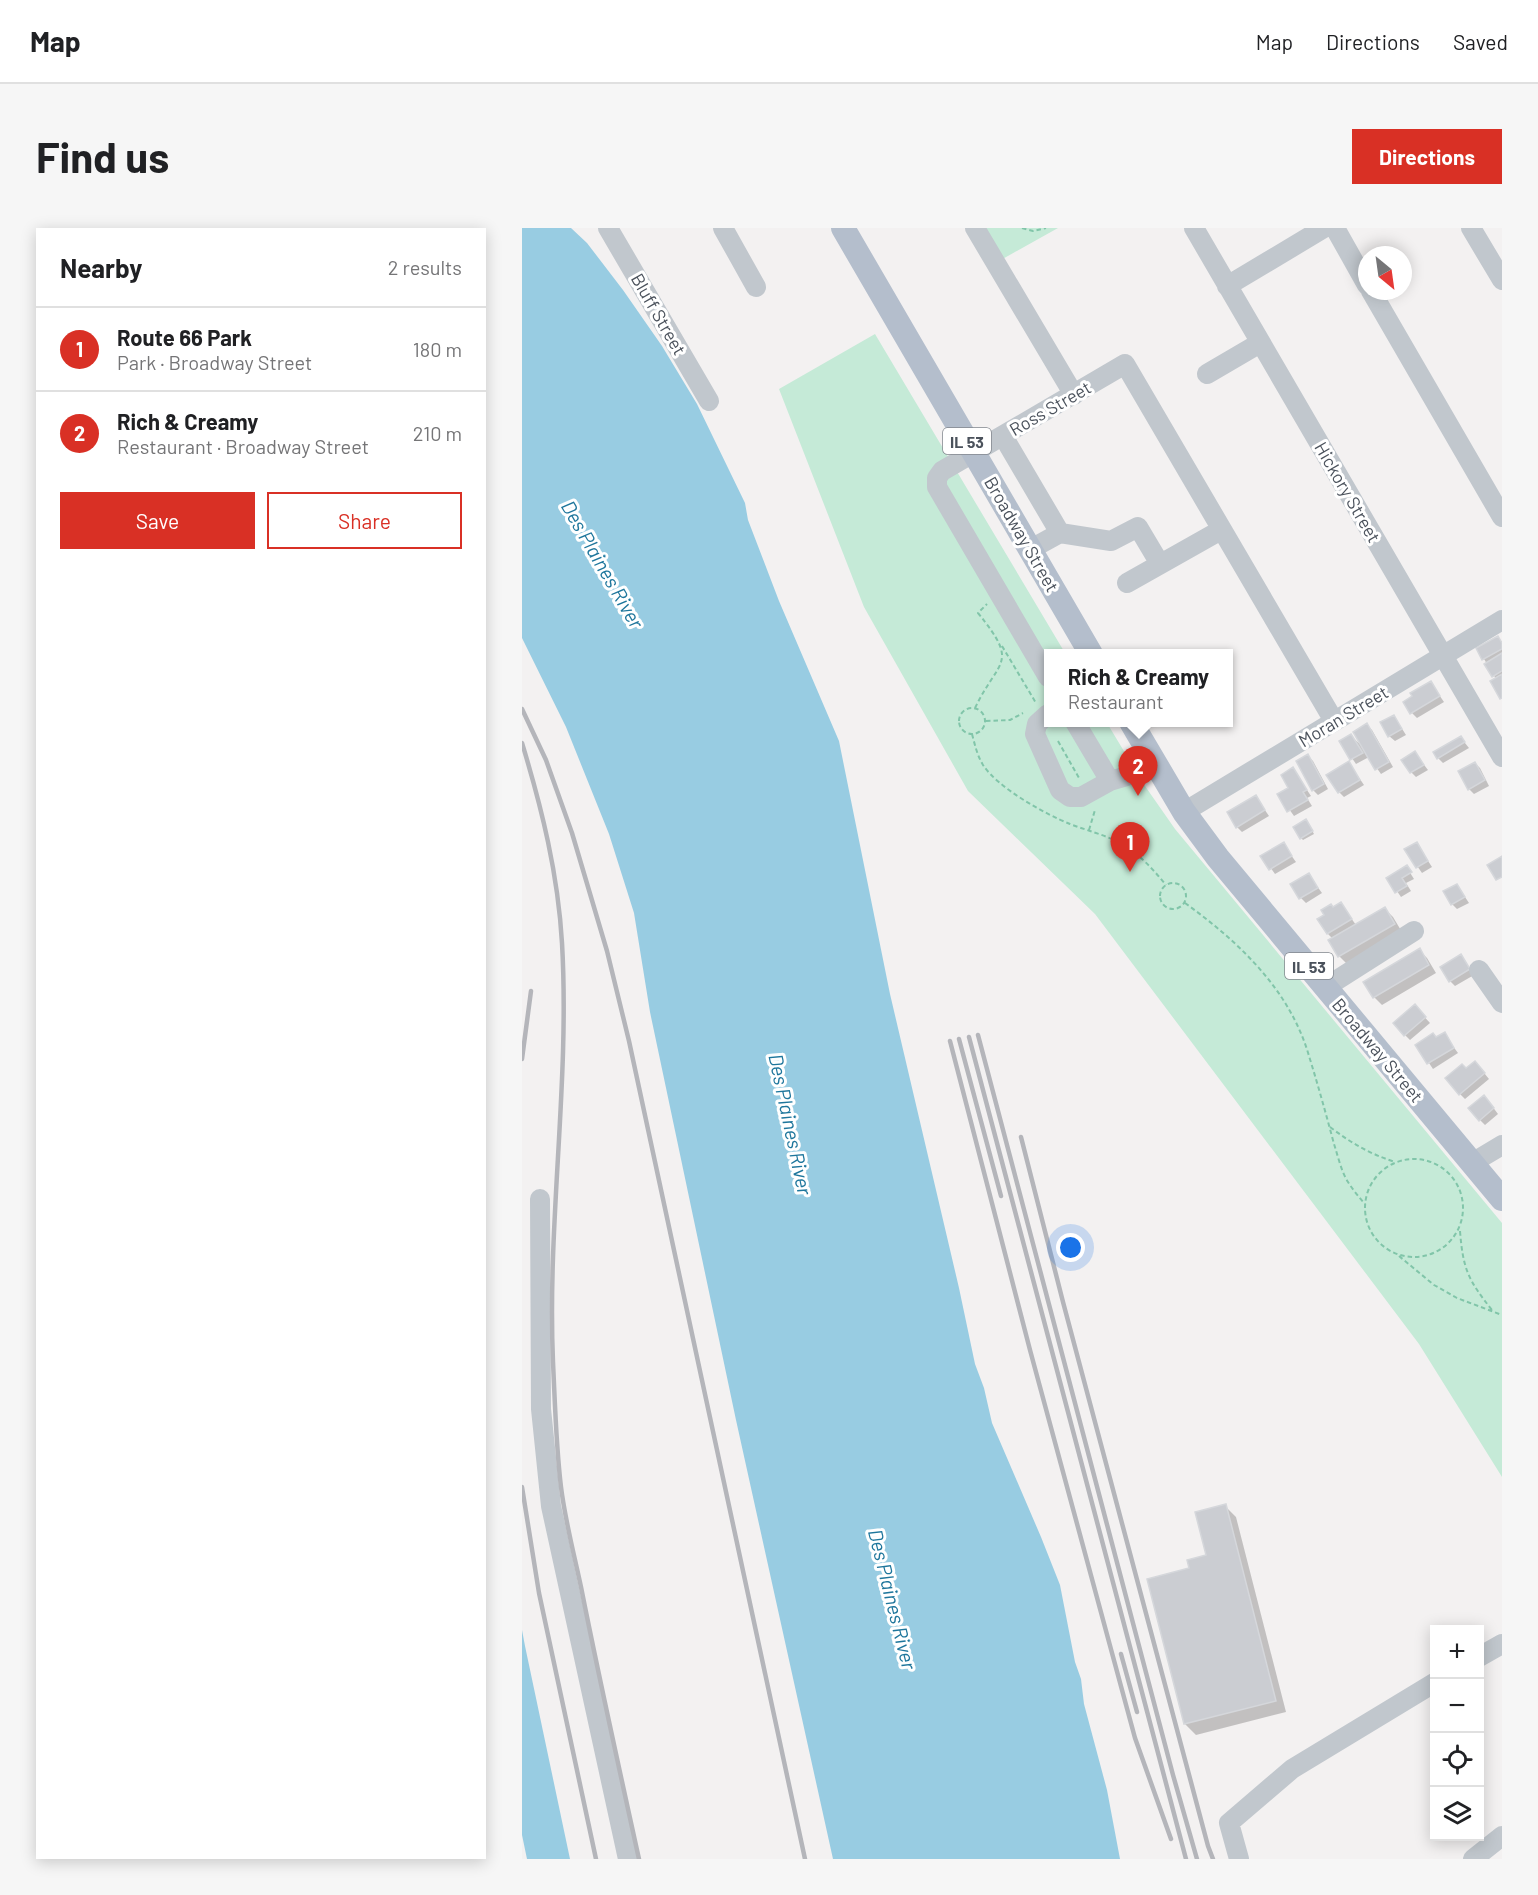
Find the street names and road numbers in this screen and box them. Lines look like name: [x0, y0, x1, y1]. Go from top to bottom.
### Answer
street label: Bluff Street: [627, 269, 691, 359]
street label: Ross Street: [1005, 376, 1095, 440]
road number: IL 53: [943, 428, 991, 454]
street label: Hickory Street: [1310, 438, 1386, 546]
street label: Broadway Street: [980, 472, 1064, 596]
street label: Moran Street: [1294, 681, 1392, 751]
road number: IL 53: [1285, 953, 1333, 979]
street label: Broadway Street: [1328, 993, 1428, 1107]

